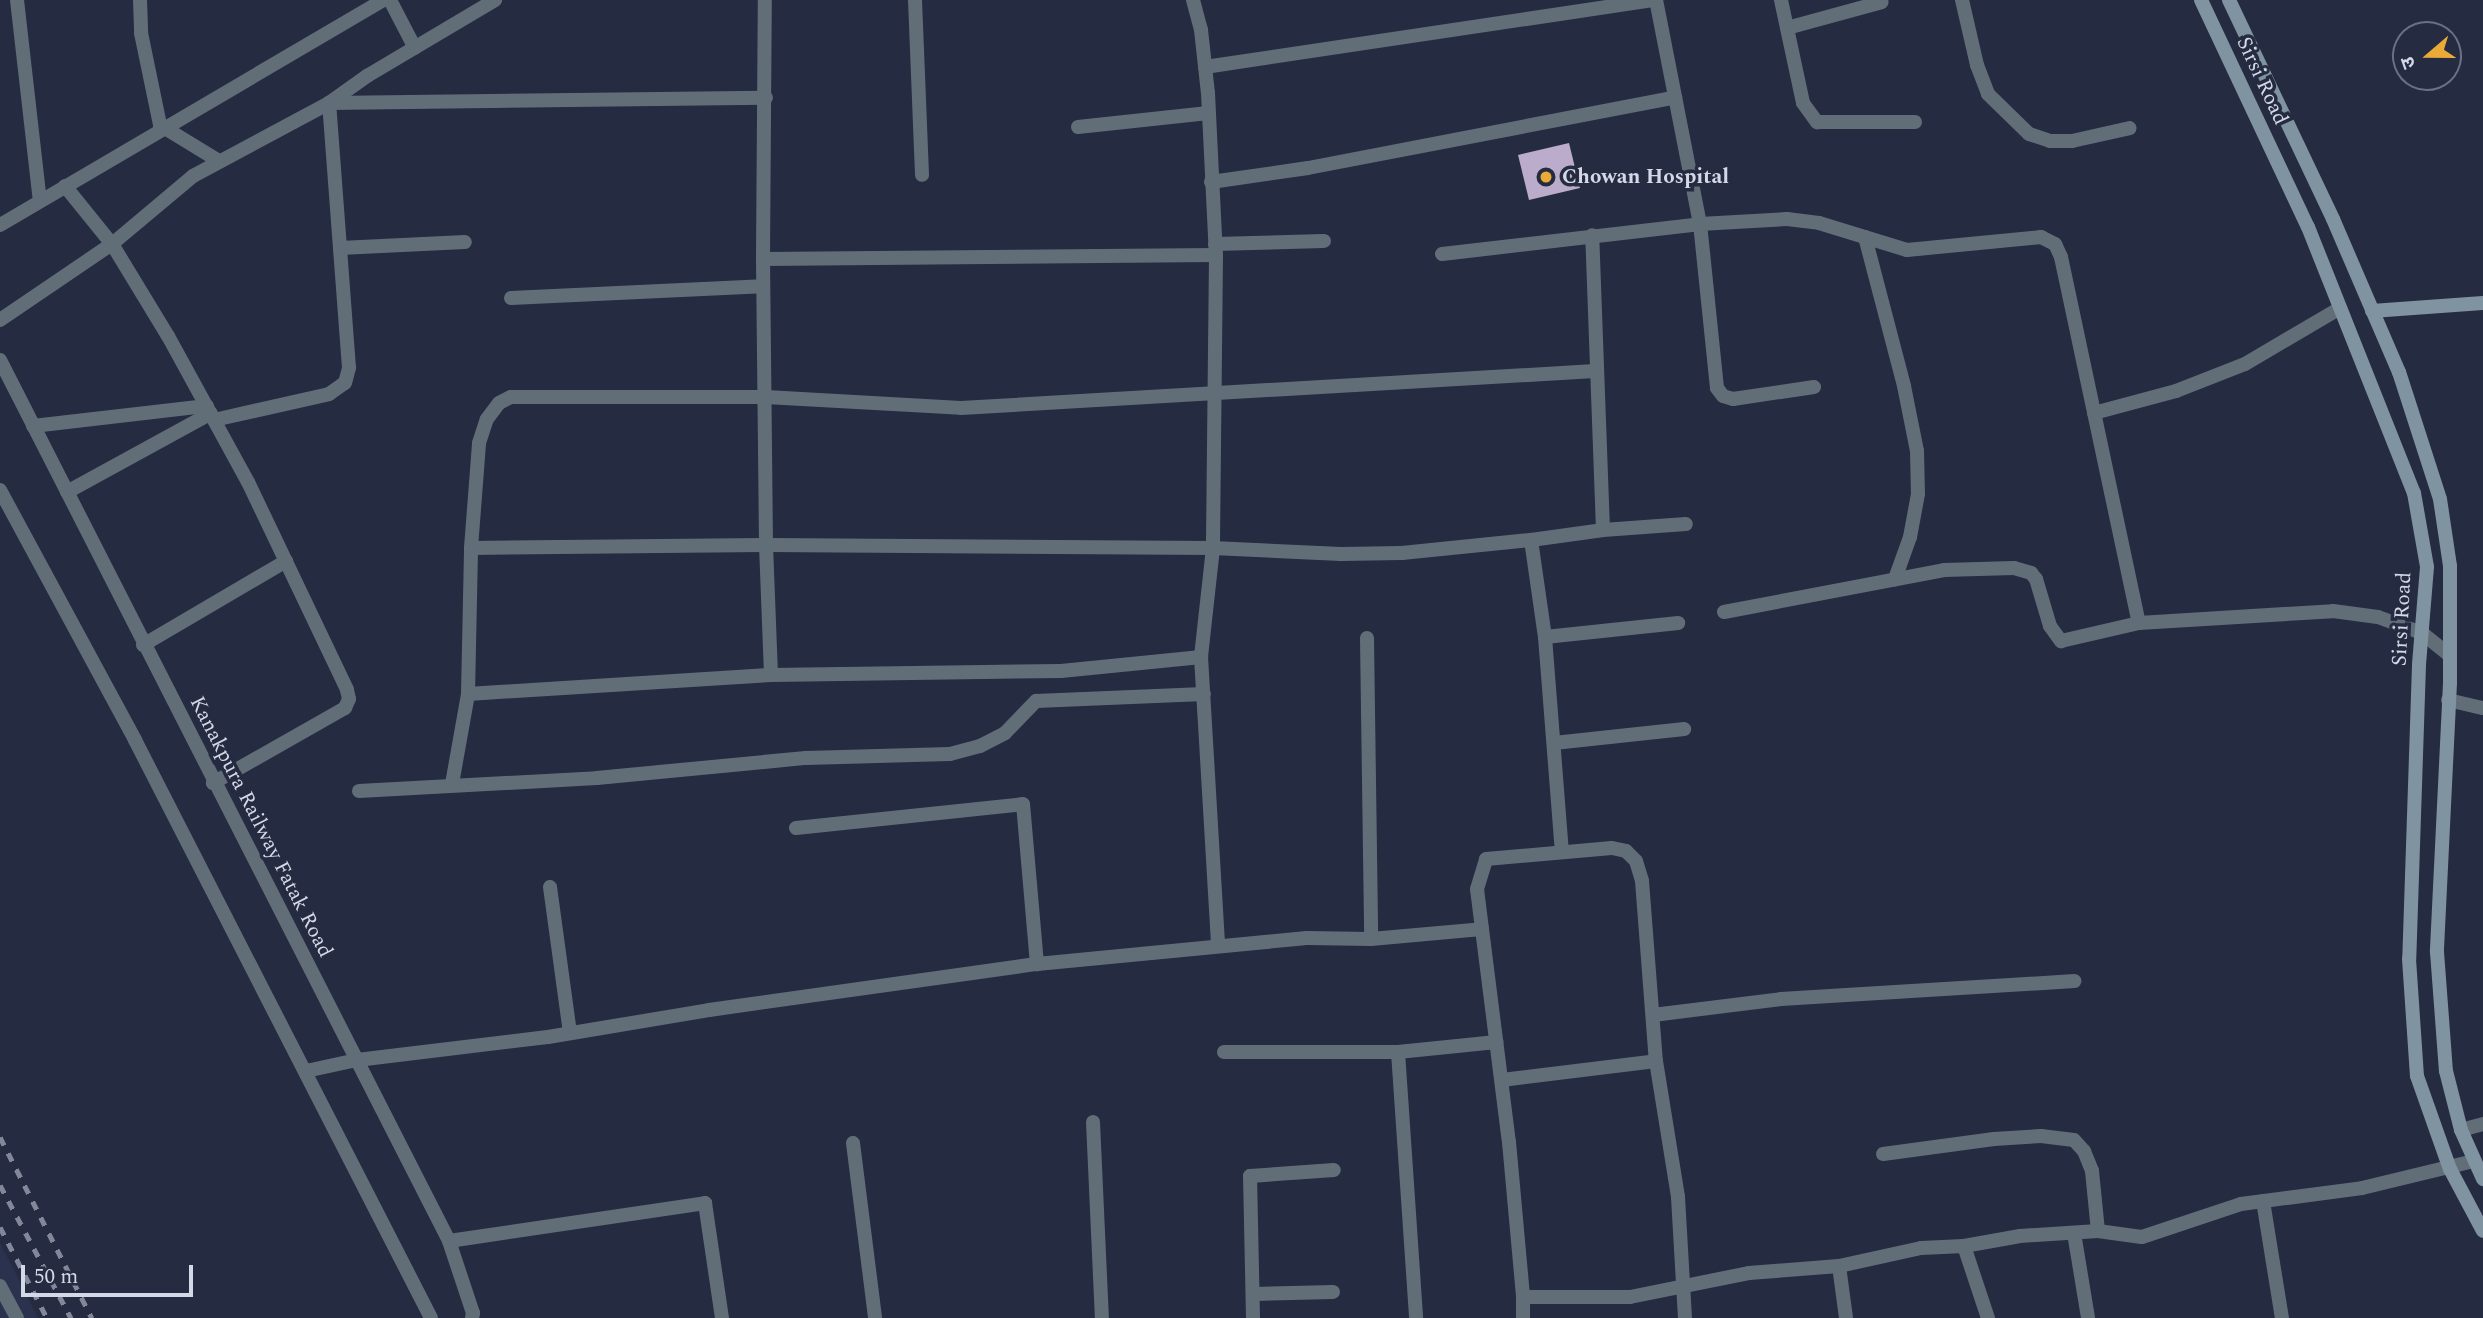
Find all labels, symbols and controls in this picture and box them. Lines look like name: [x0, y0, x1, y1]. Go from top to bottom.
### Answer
north arrow: [2392, 21, 2462, 91]
street label: Sirsi Road: [2231, 33, 2293, 129]
text: उ: [2393, 52, 2424, 73]
place label: Chowan Hospital: [1562, 164, 1729, 190]
marker: Chowan Hospital: [1536, 167, 1556, 187]
street label: Sirsi Road: [2387, 571, 2417, 667]
street label: Kanakpura Railway Fatak Road: [184, 692, 338, 962]
scale bar: [24, 1252, 196, 1296]
text: 50 m: [34, 1261, 78, 1293]

